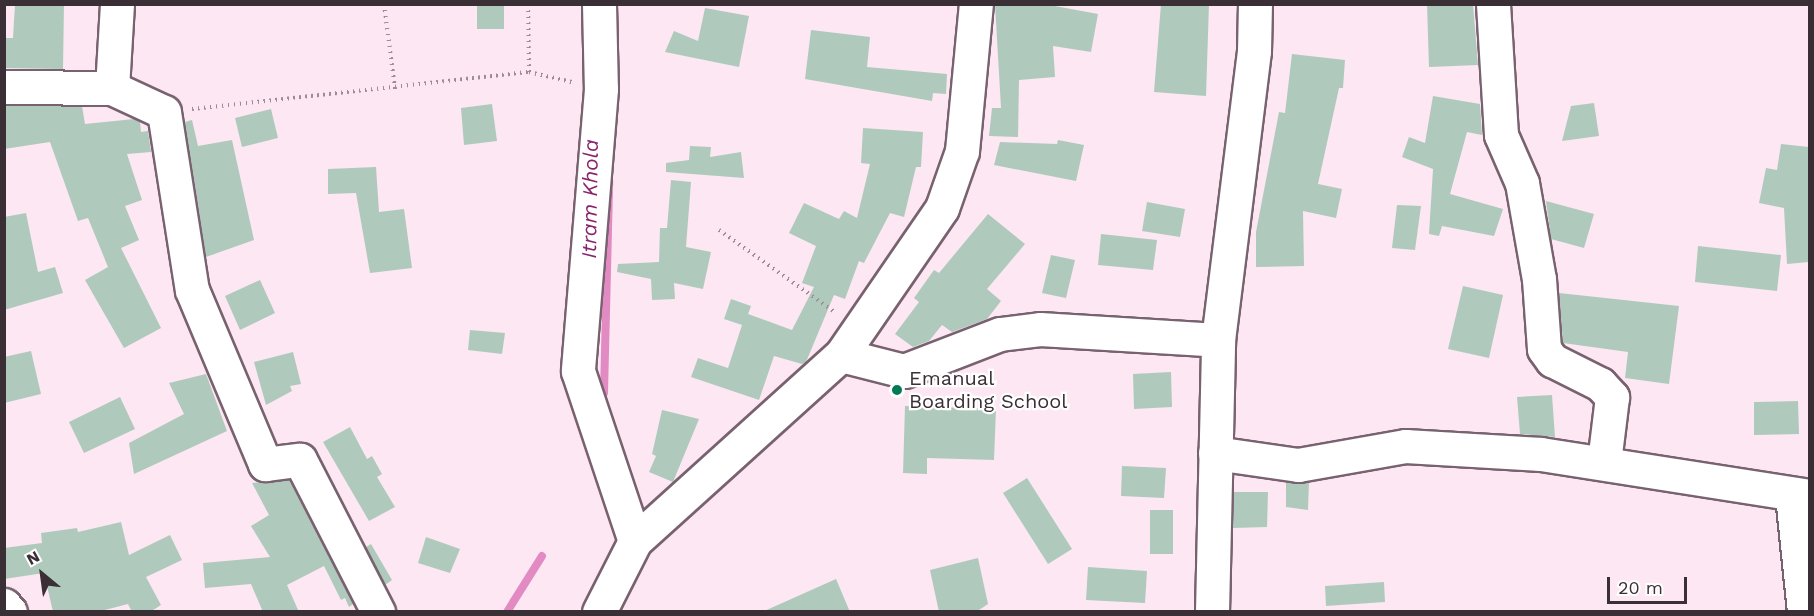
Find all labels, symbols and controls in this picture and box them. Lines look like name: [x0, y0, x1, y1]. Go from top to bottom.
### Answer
water label: Itram Khola: [576, 139, 604, 259]
place label: Emanual Boarding School: [909, 366, 1067, 413]
marker: Emanual Boarding School: [890, 383, 904, 397]
north arrow: [12, 544, 72, 604]
text: N: [23, 547, 43, 569]
scale bar: [1610, 565, 1690, 603]
text: 20 m: [1618, 577, 1663, 598]

